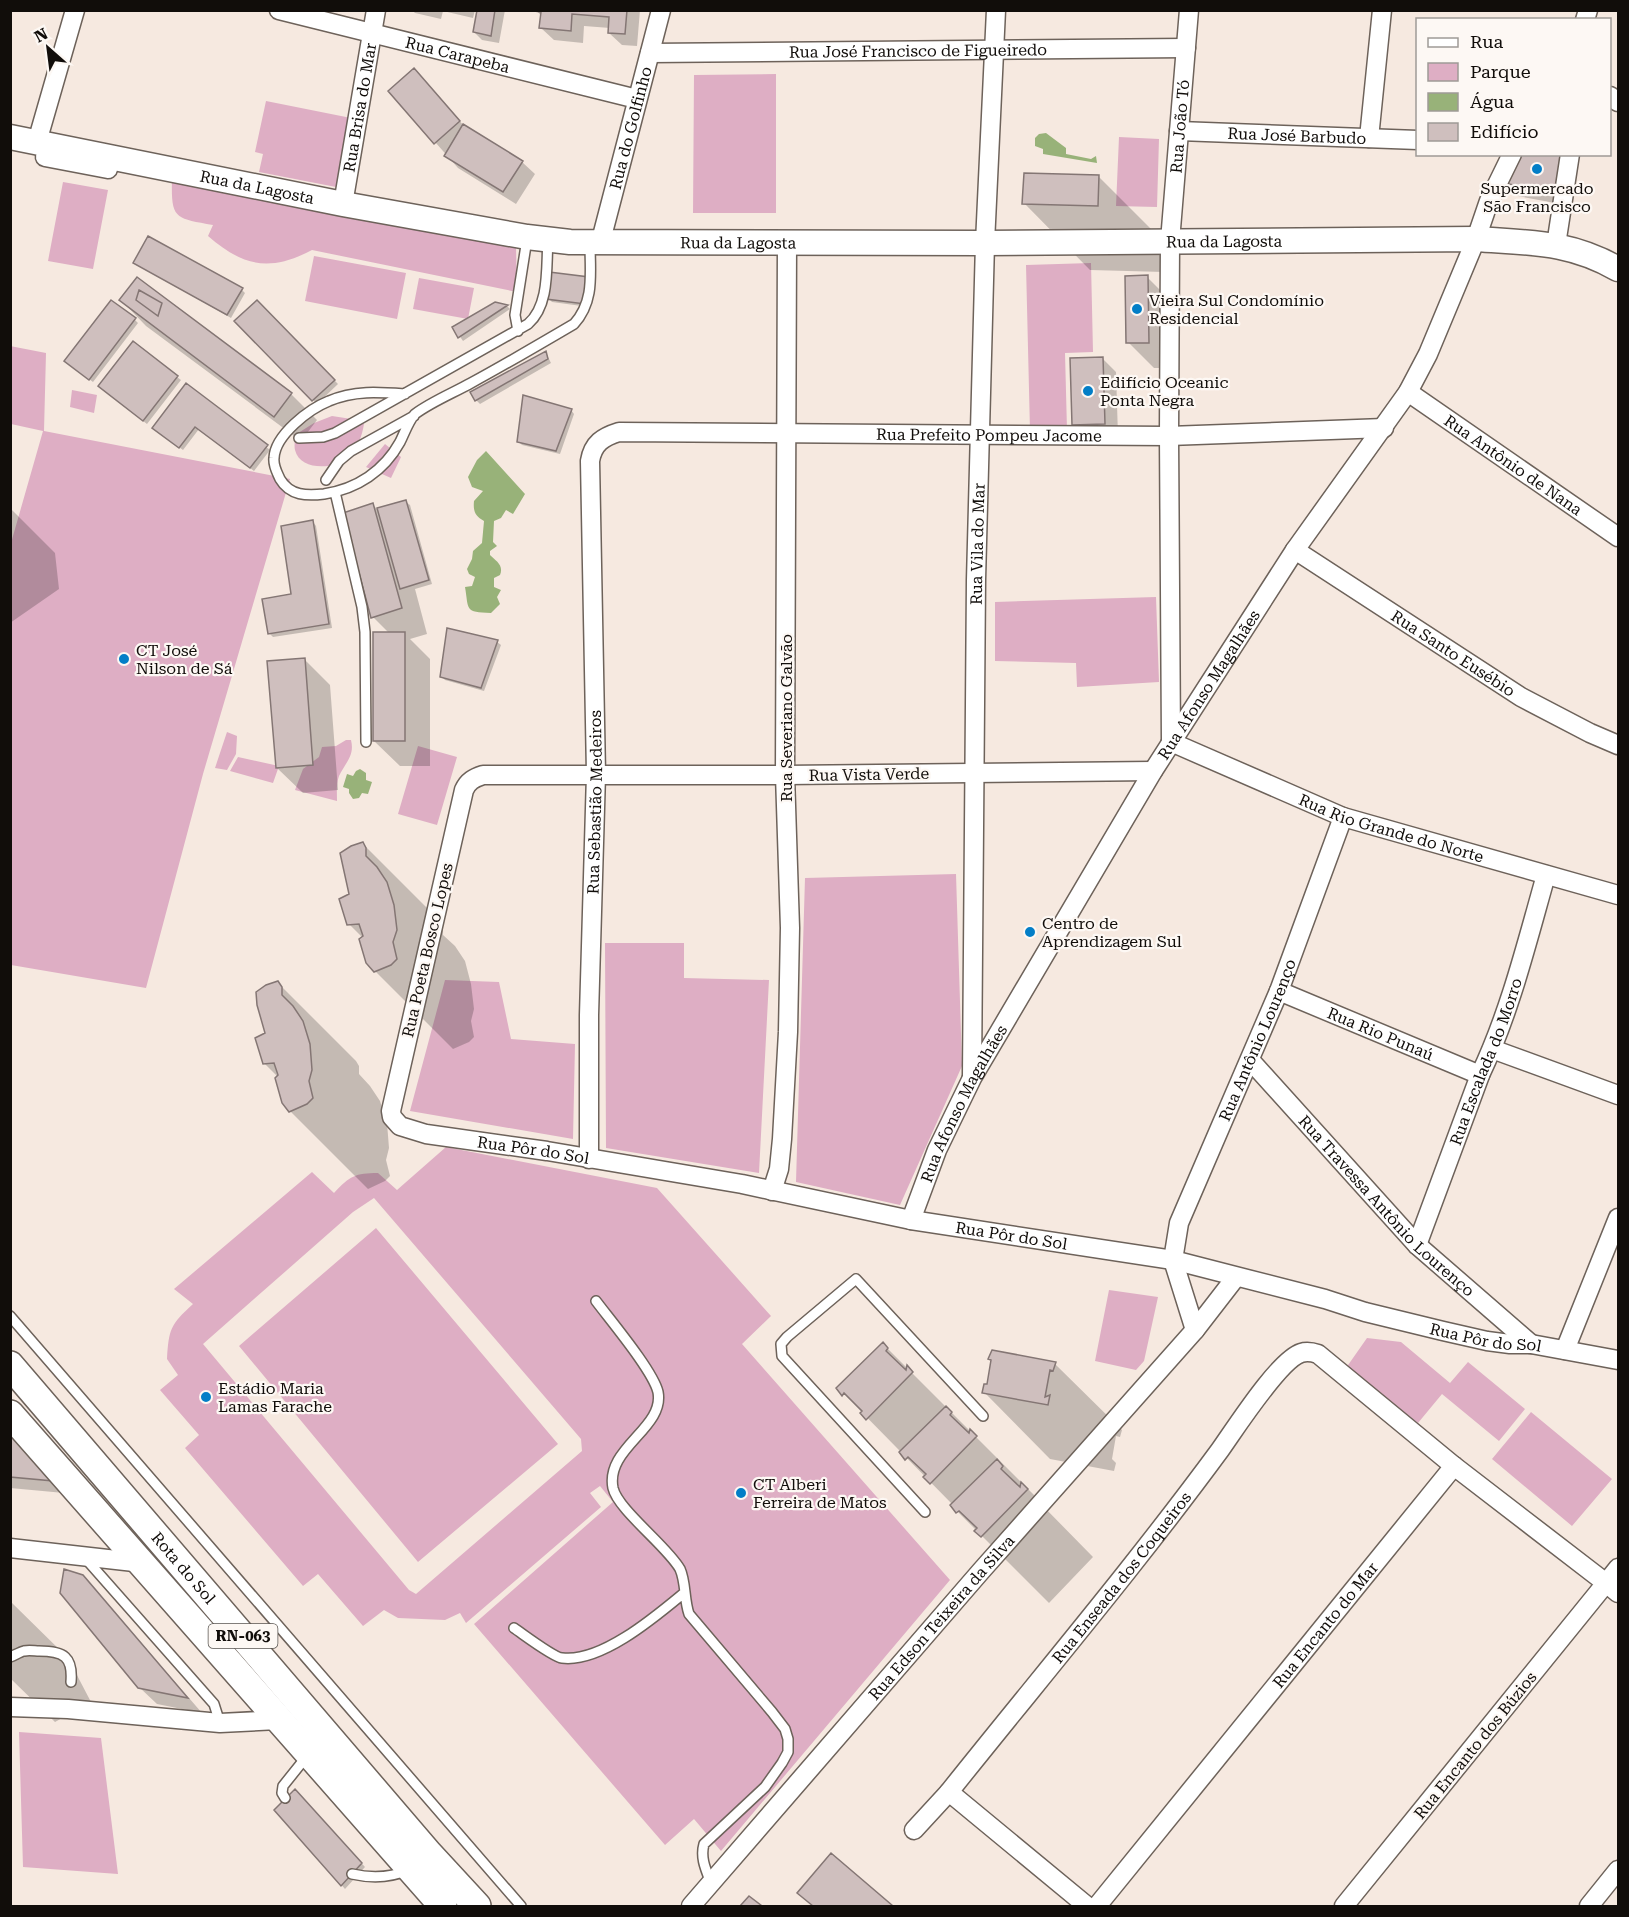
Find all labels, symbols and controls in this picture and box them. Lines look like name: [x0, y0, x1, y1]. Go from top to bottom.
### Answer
north arrow: [18, 18, 78, 78]
legend: [1416, 18, 1611, 156]
text: N: [31, 24, 51, 46]
text: Rua: [1470, 31, 1503, 52]
street label: Rua Carapeba: [403, 33, 512, 77]
street label: Rua José Francisco de Figueiredo: [789, 40, 1047, 62]
street label: Rua Brisa do Mar: [340, 41, 380, 174]
text: Parque: [1470, 61, 1531, 82]
street label: Rua do Golfinho: [606, 64, 656, 192]
street label: Rua João Tó: [1167, 79, 1193, 174]
text: Água: [1470, 91, 1514, 112]
text: Edifício: [1470, 121, 1538, 142]
street label: Rua José Barbudo: [1227, 124, 1367, 148]
marker: Supermercado São Francisco: [1530, 162, 1544, 176]
street label: Rua da Lagosta: [198, 166, 316, 208]
place label: Supermercado São Francisco: [1480, 179, 1594, 216]
street label: Rua da Lagosta: [1166, 232, 1283, 252]
street label: Rua da Lagosta: [680, 233, 796, 253]
place label: Vieira Sul Condomínio Residencial: [1149, 291, 1324, 328]
marker: Vieira Sul Condomínio Residencial: [1130, 302, 1144, 316]
place label: Edifício Oceanic Ponta Negra: [1100, 373, 1228, 410]
marker: Edifício Oceanic Ponta Negra: [1081, 384, 1095, 398]
street label: Rua Antônio de Nana: [1440, 411, 1586, 520]
street label: Rua Prefeito Pompeu Jacome: [876, 425, 1102, 446]
street label: Rua Vila do Mar: [967, 482, 989, 605]
street label: Rua Afonso Magalhães: [1154, 606, 1264, 763]
street label: Rua Santo Eusébio: [1388, 606, 1519, 701]
street label: Rua Severiano Galvão: [777, 634, 796, 802]
place label: CT José Nilson de Sá: [136, 641, 233, 678]
marker: CT José Nilson de Sá: [117, 652, 131, 666]
street label: Rua Sebastião Medeiros: [584, 709, 606, 895]
street label: Rua Vista Verde: [809, 764, 930, 785]
street label: Rua Rio Grande do Norte: [1296, 790, 1486, 866]
street label: Rua Poeta Bosco Lopes: [398, 861, 457, 1039]
place label: Centro de Aprendizagem Sul: [1042, 914, 1182, 951]
marker: Centro de Aprendizagem Sul: [1023, 925, 1037, 939]
street label: Rua Antônio Lourenço: [1215, 956, 1300, 1124]
street label: Rua Escalada do Morro: [1446, 975, 1526, 1148]
street label: Rua Rio Punaú: [1324, 1003, 1436, 1064]
street label: Rua Afonso Magalhães: [917, 1021, 1011, 1185]
street label: Rua Travessa Antônio Lourenço: [1295, 1112, 1478, 1301]
street label: Rua Pôr do Sol: [476, 1132, 591, 1168]
street label: Rua Pôr do Sol: [954, 1218, 1069, 1254]
street label: Rua Pôr do Sol: [1428, 1319, 1543, 1356]
place label: Estádio Maria Lamas Farache: [218, 1379, 332, 1416]
marker: Estádio Maria Lamas Farache: [199, 1390, 213, 1404]
place label: CT Alberi Ferreira de Matos: [753, 1475, 887, 1512]
marker: CT Alberi Ferreira de Matos: [734, 1486, 748, 1500]
street label: Rua Enseada dos Coqueiros: [1048, 1488, 1196, 1667]
street label: Rota do Sol: [147, 1528, 219, 1608]
street label: Rua Edson Teixeira da Silva: [865, 1531, 1019, 1704]
street label: Rua Encanto do Mar: [1269, 1558, 1382, 1692]
road number: RN-063: [208, 1624, 278, 1648]
street label: Rua Encanto dos Búzios: [1410, 1668, 1541, 1823]

